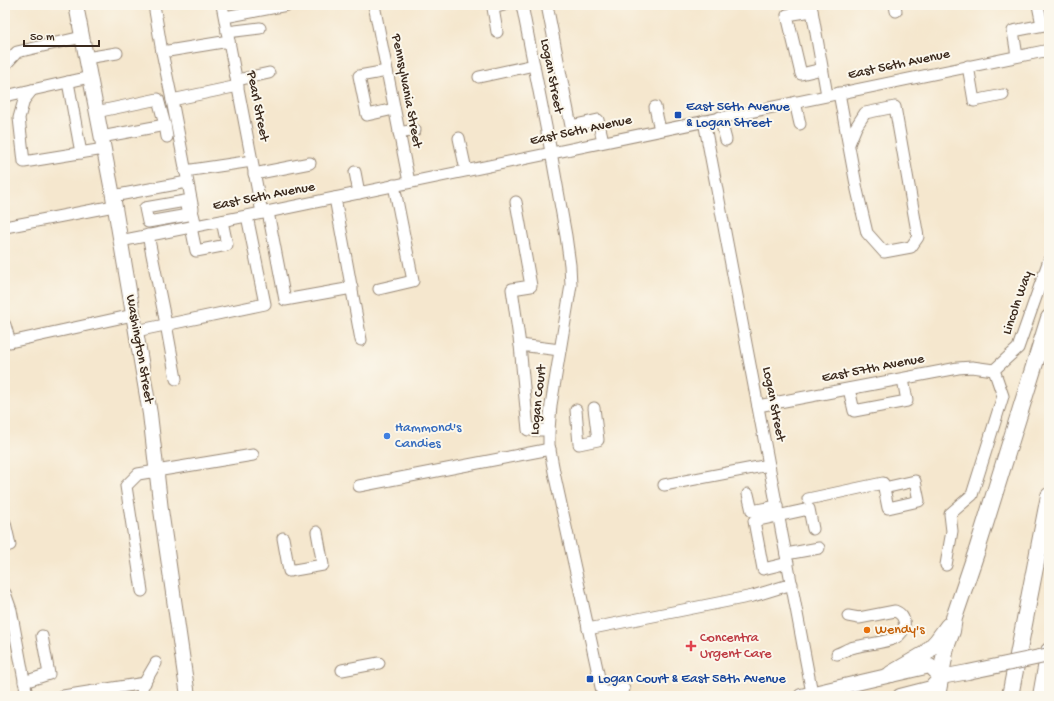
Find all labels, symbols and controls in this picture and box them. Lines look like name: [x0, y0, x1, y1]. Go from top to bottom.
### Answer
scale bar: [24, 22, 99, 48]
text: 50 m: [30, 31, 55, 45]
street label: Pennsylvania Street: [386, 32, 426, 151]
street label: Logan Street: [535, 37, 567, 116]
street label: East 56th Avenue: [846, 46, 952, 84]
street label: Pearl Street: [242, 68, 272, 144]
place label: East 56th Avenue & Logan Street: [686, 99, 791, 132]
marker: East 56th Avenue & Logan Street: [673, 110, 683, 120]
street label: East 56th Avenue: [528, 112, 634, 150]
street label: East 56th Avenue: [211, 179, 317, 215]
street label: Lincoln Way: [999, 269, 1037, 337]
street label: Washington Street: [121, 293, 157, 406]
street label: East 57th Avenue: [820, 351, 926, 387]
street label: Logan Court: [527, 363, 551, 436]
street label: Logan Street: [757, 365, 789, 444]
place label: Hammond's Candies: [395, 420, 462, 453]
marker: Hammond's Candies: [382, 431, 392, 441]
place label: Wendy's: [875, 622, 925, 639]
marker: Wendy's: [862, 625, 872, 635]
place label: Concentra Urgent Care: [700, 630, 772, 663]
marker: Concentra Urgent Care: [685, 640, 697, 652]
place label: Logan Court & East 58th Avenue: [598, 671, 786, 688]
marker: Logan Court & East 58th Avenue: [585, 674, 595, 684]

